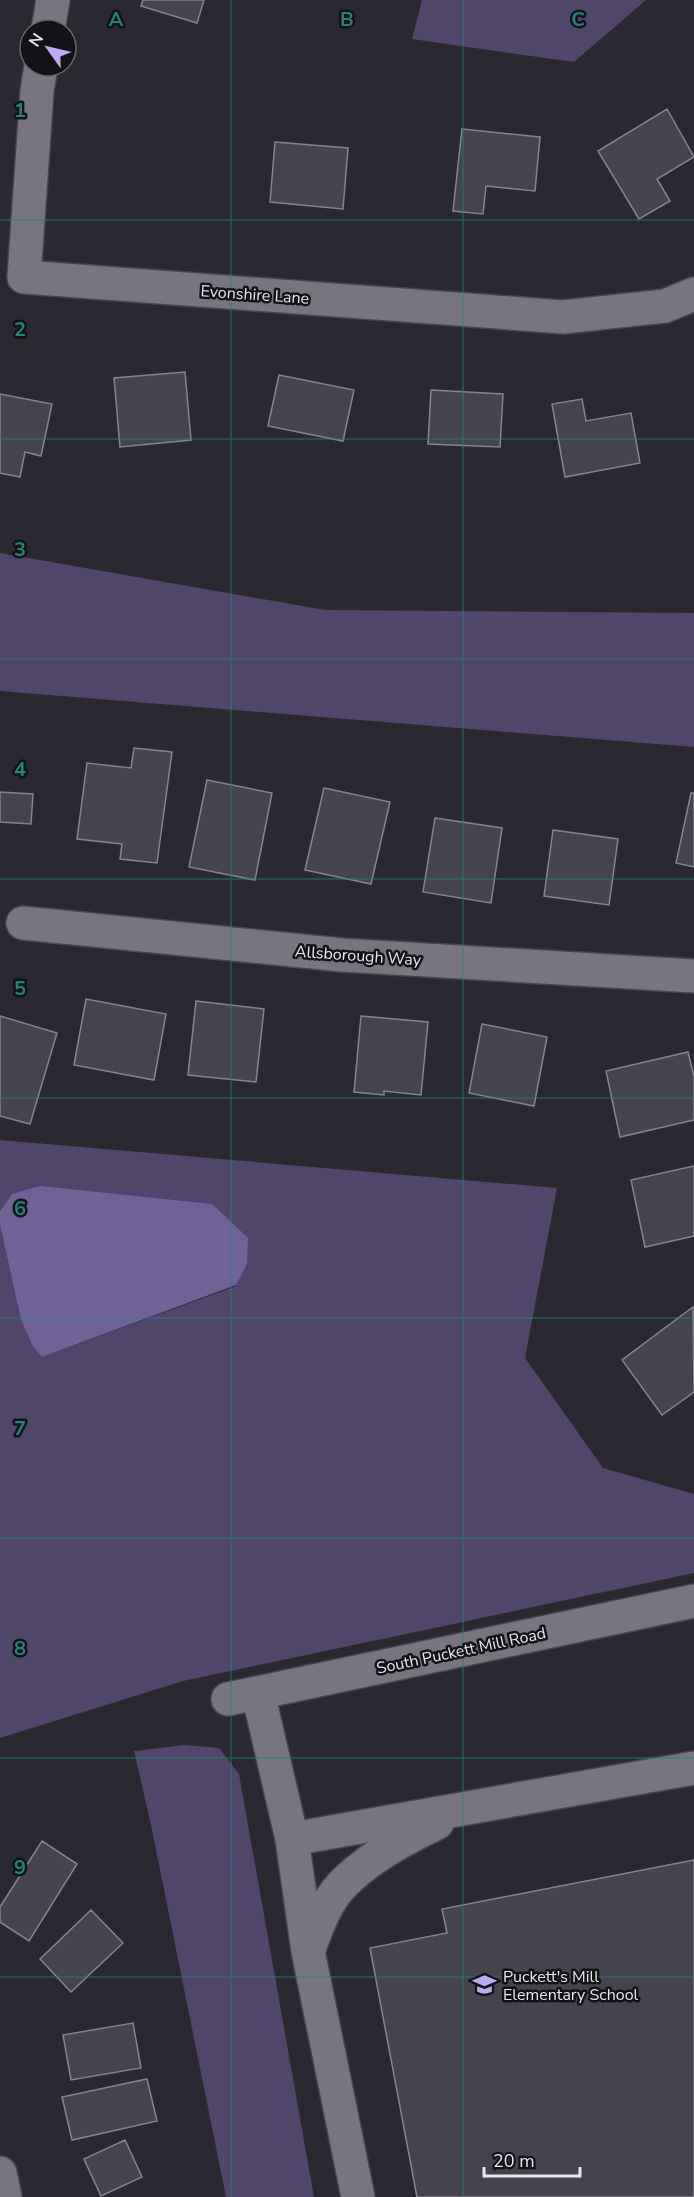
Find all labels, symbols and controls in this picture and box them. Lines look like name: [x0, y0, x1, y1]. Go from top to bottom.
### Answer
text: A: [109, 6, 124, 33]
text: B: [340, 6, 354, 33]
text: C: [571, 6, 585, 33]
north arrow: [18, 18, 78, 78]
text: N: [24, 29, 49, 51]
text: 1: [14, 97, 26, 124]
street label: Evonshire Lane: [200, 280, 310, 310]
text: 2: [14, 316, 26, 343]
text: 3: [14, 536, 26, 563]
text: 4: [14, 756, 26, 783]
street label: Allsborough Way: [294, 941, 423, 971]
text: 5: [14, 975, 26, 1002]
text: 6: [14, 1195, 26, 1222]
text: 7: [14, 1415, 26, 1442]
street label: South Puckett Mill Road: [375, 1622, 548, 1680]
text: 8: [14, 1635, 26, 1662]
text: 9: [14, 1854, 26, 1881]
place label: Puckett's Mill Elementary School: [503, 1966, 639, 2006]
school or university icon: Puckett's Mill Elementary School: [472, 1972, 498, 1998]
scale bar: [484, 2140, 580, 2178]
text: 20 m: [493, 2149, 535, 2173]

